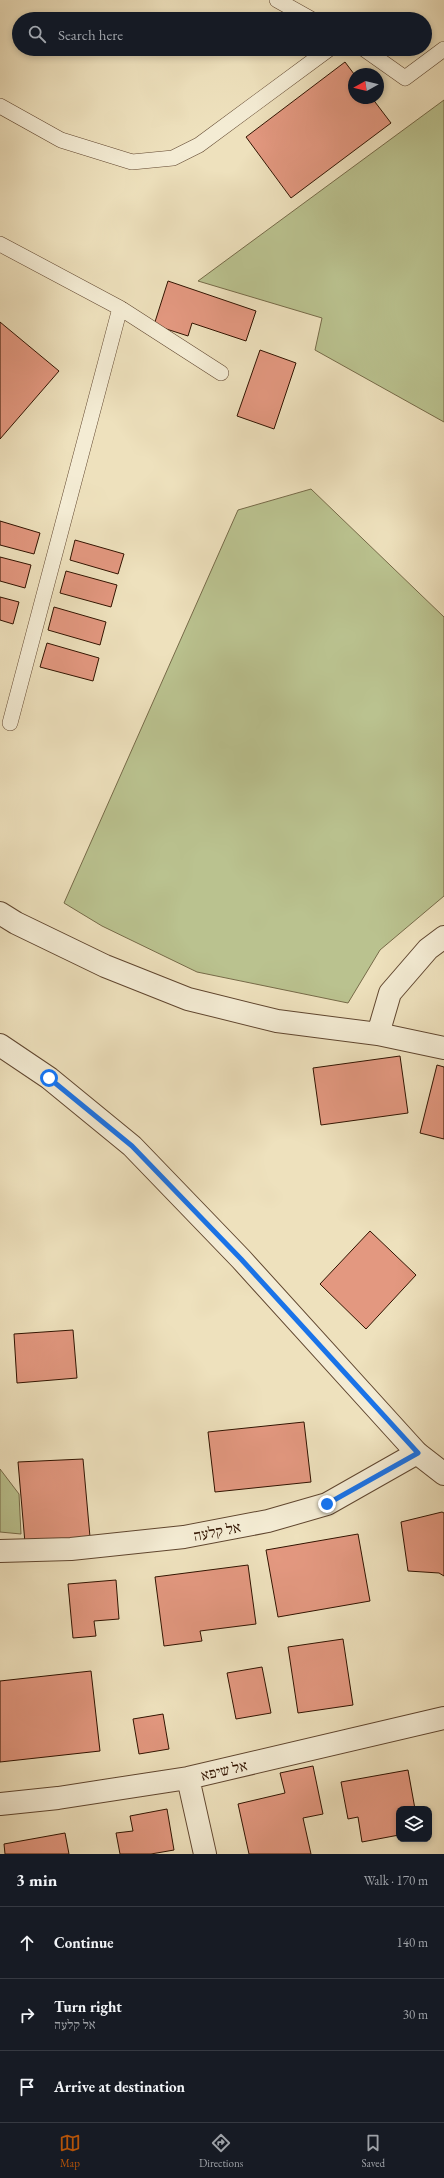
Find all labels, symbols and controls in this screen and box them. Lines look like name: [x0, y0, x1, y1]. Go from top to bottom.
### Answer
search box: [12, 12, 432, 56]
icon: search: [26, 23, 48, 45]
text: Search here: [58, 25, 123, 44]
north arrow: [348, 68, 384, 104]
route start: [40, 1069, 58, 1087]
route end: [318, 1495, 336, 1513]
street label: אל קלעה: [192, 1517, 242, 1545]
street label: אל שיפא: [199, 1755, 249, 1785]
map controls: [396, 1806, 432, 1842]
button: layers: [396, 1806, 432, 1842]
text: 3 min: [16, 1869, 57, 1891]
text: Walk · 170 m: [364, 1872, 428, 1889]
icon: ahead: [16, 1932, 38, 1954]
text: Continue: [54, 1933, 114, 1952]
text: 140 m: [397, 1934, 428, 1951]
text: Turn right: [54, 1997, 122, 2016]
icon: right: [16, 2004, 38, 2026]
text: 30 m: [403, 2006, 428, 2023]
text: אל קלעה: [54, 2016, 96, 2033]
icon: arrive: [16, 2076, 38, 2098]
text: Arrive at destination: [54, 2077, 185, 2096]
tab: Map: [59, 2132, 81, 2170]
tab: Directions: [199, 2132, 243, 2170]
tab: Saved: [361, 2132, 385, 2170]

